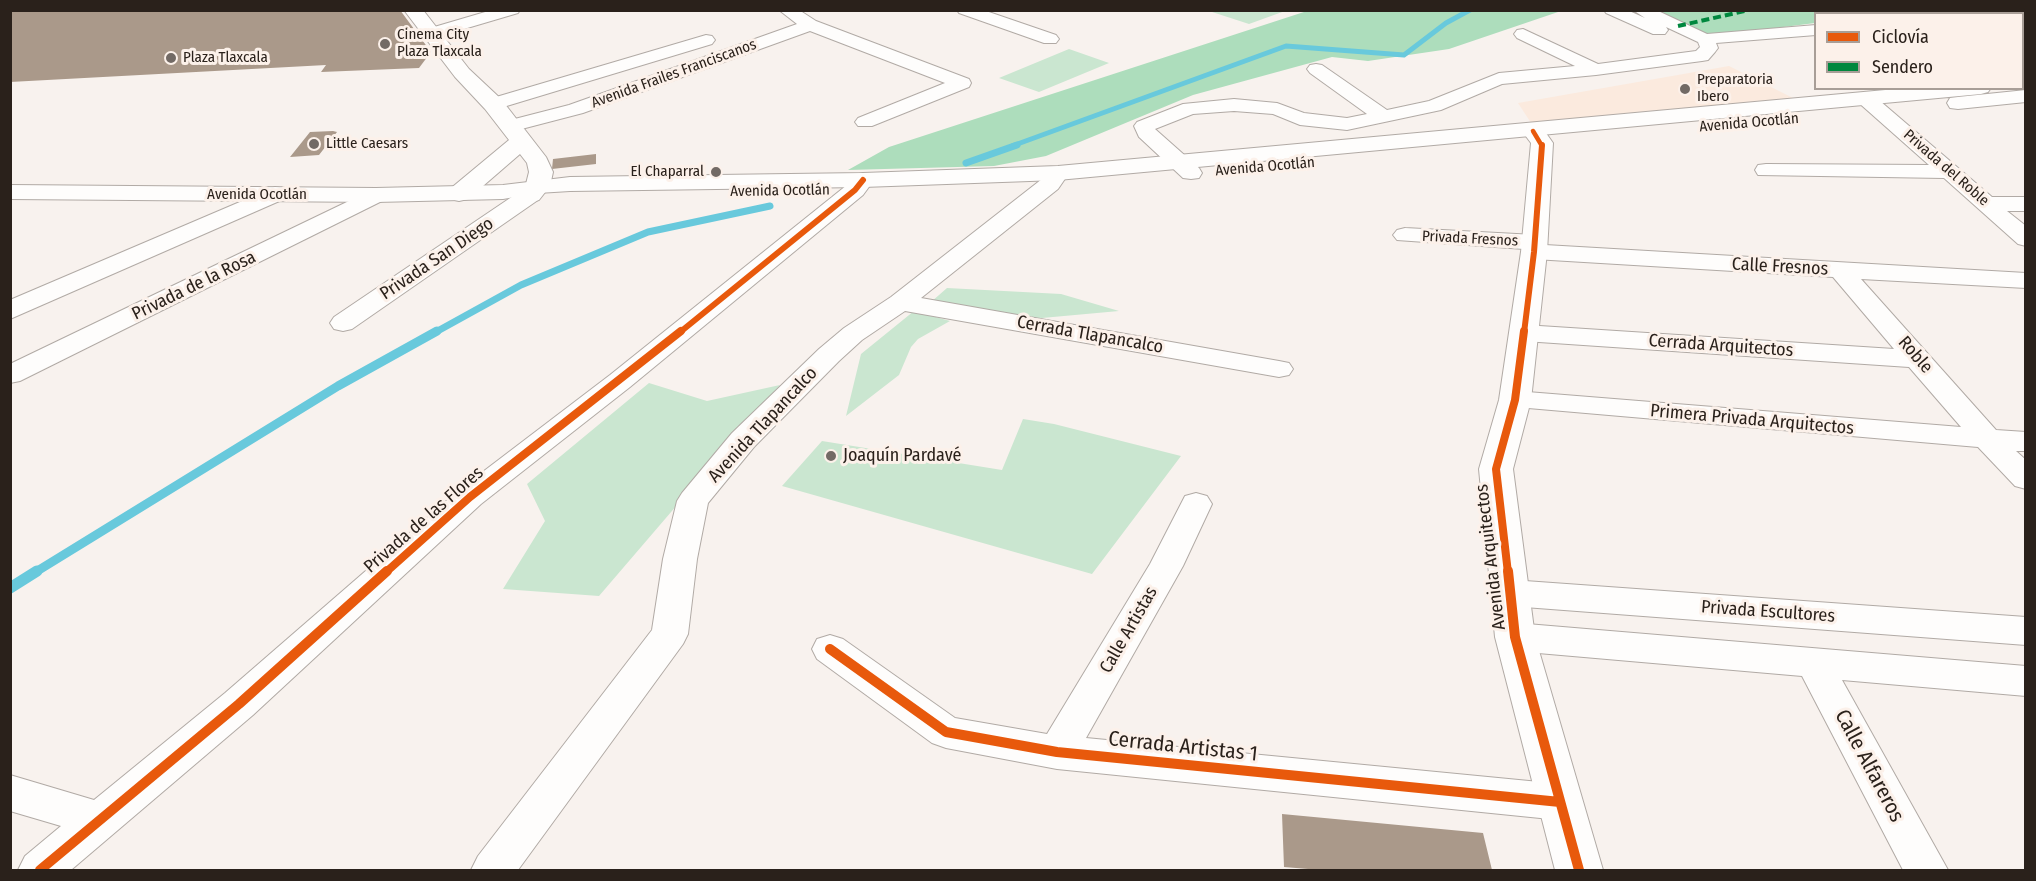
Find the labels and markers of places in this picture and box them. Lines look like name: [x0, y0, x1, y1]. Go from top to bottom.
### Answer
place label: Cinema City Plaza Tlaxcala: [397, 26, 482, 61]
marker: Cinema City Plaza Tlaxcala: [378, 37, 392, 51]
place label: Plaza Tlaxcala: [183, 49, 268, 67]
marker: Plaza Tlaxcala: [164, 51, 178, 65]
place label: Preparatoria Ibero: [1697, 71, 1773, 106]
marker: Preparatoria Ibero: [1678, 82, 1692, 96]
place label: Little Caesars: [326, 135, 408, 153]
marker: Little Caesars: [307, 137, 321, 151]
place label: El Chaparral: [631, 163, 704, 181]
marker: El Chaparral: [709, 165, 723, 179]
place label: Joaquín Pardavé: [843, 445, 961, 467]
marker: Joaquín Pardavé: [824, 449, 838, 463]

